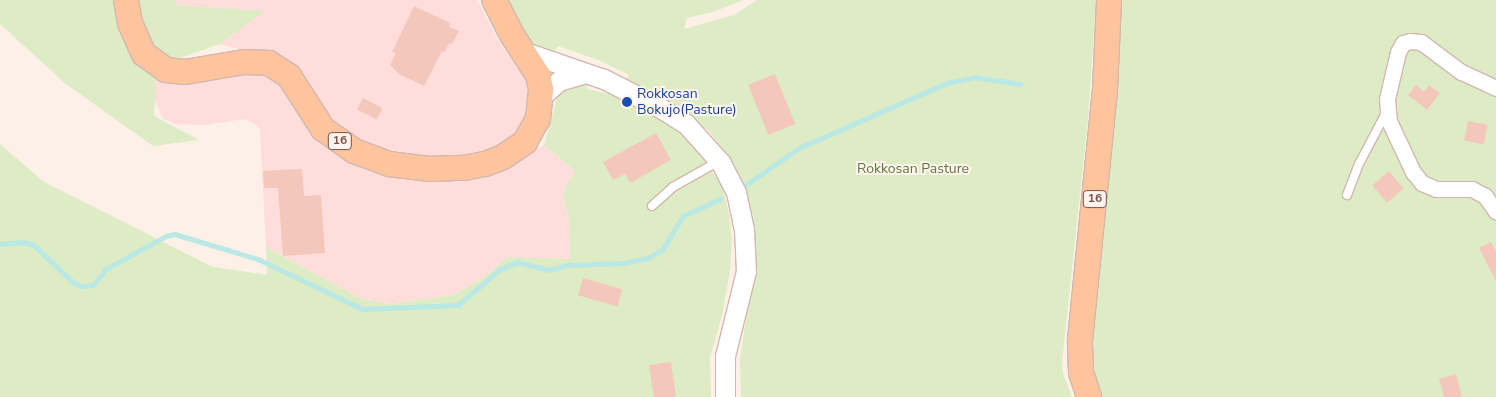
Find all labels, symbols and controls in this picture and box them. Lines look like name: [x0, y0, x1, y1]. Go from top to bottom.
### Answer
place label: Rokkosan Bokujo(Pasture): [637, 86, 737, 118]
marker: Rokkosan Bokujo(Pasture): [621, 96, 633, 108]
road number: 16: [328, 132, 352, 150]
park label: Rokkosan Pasture: [857, 161, 969, 177]
road number: 16: [1082, 190, 1108, 208]

